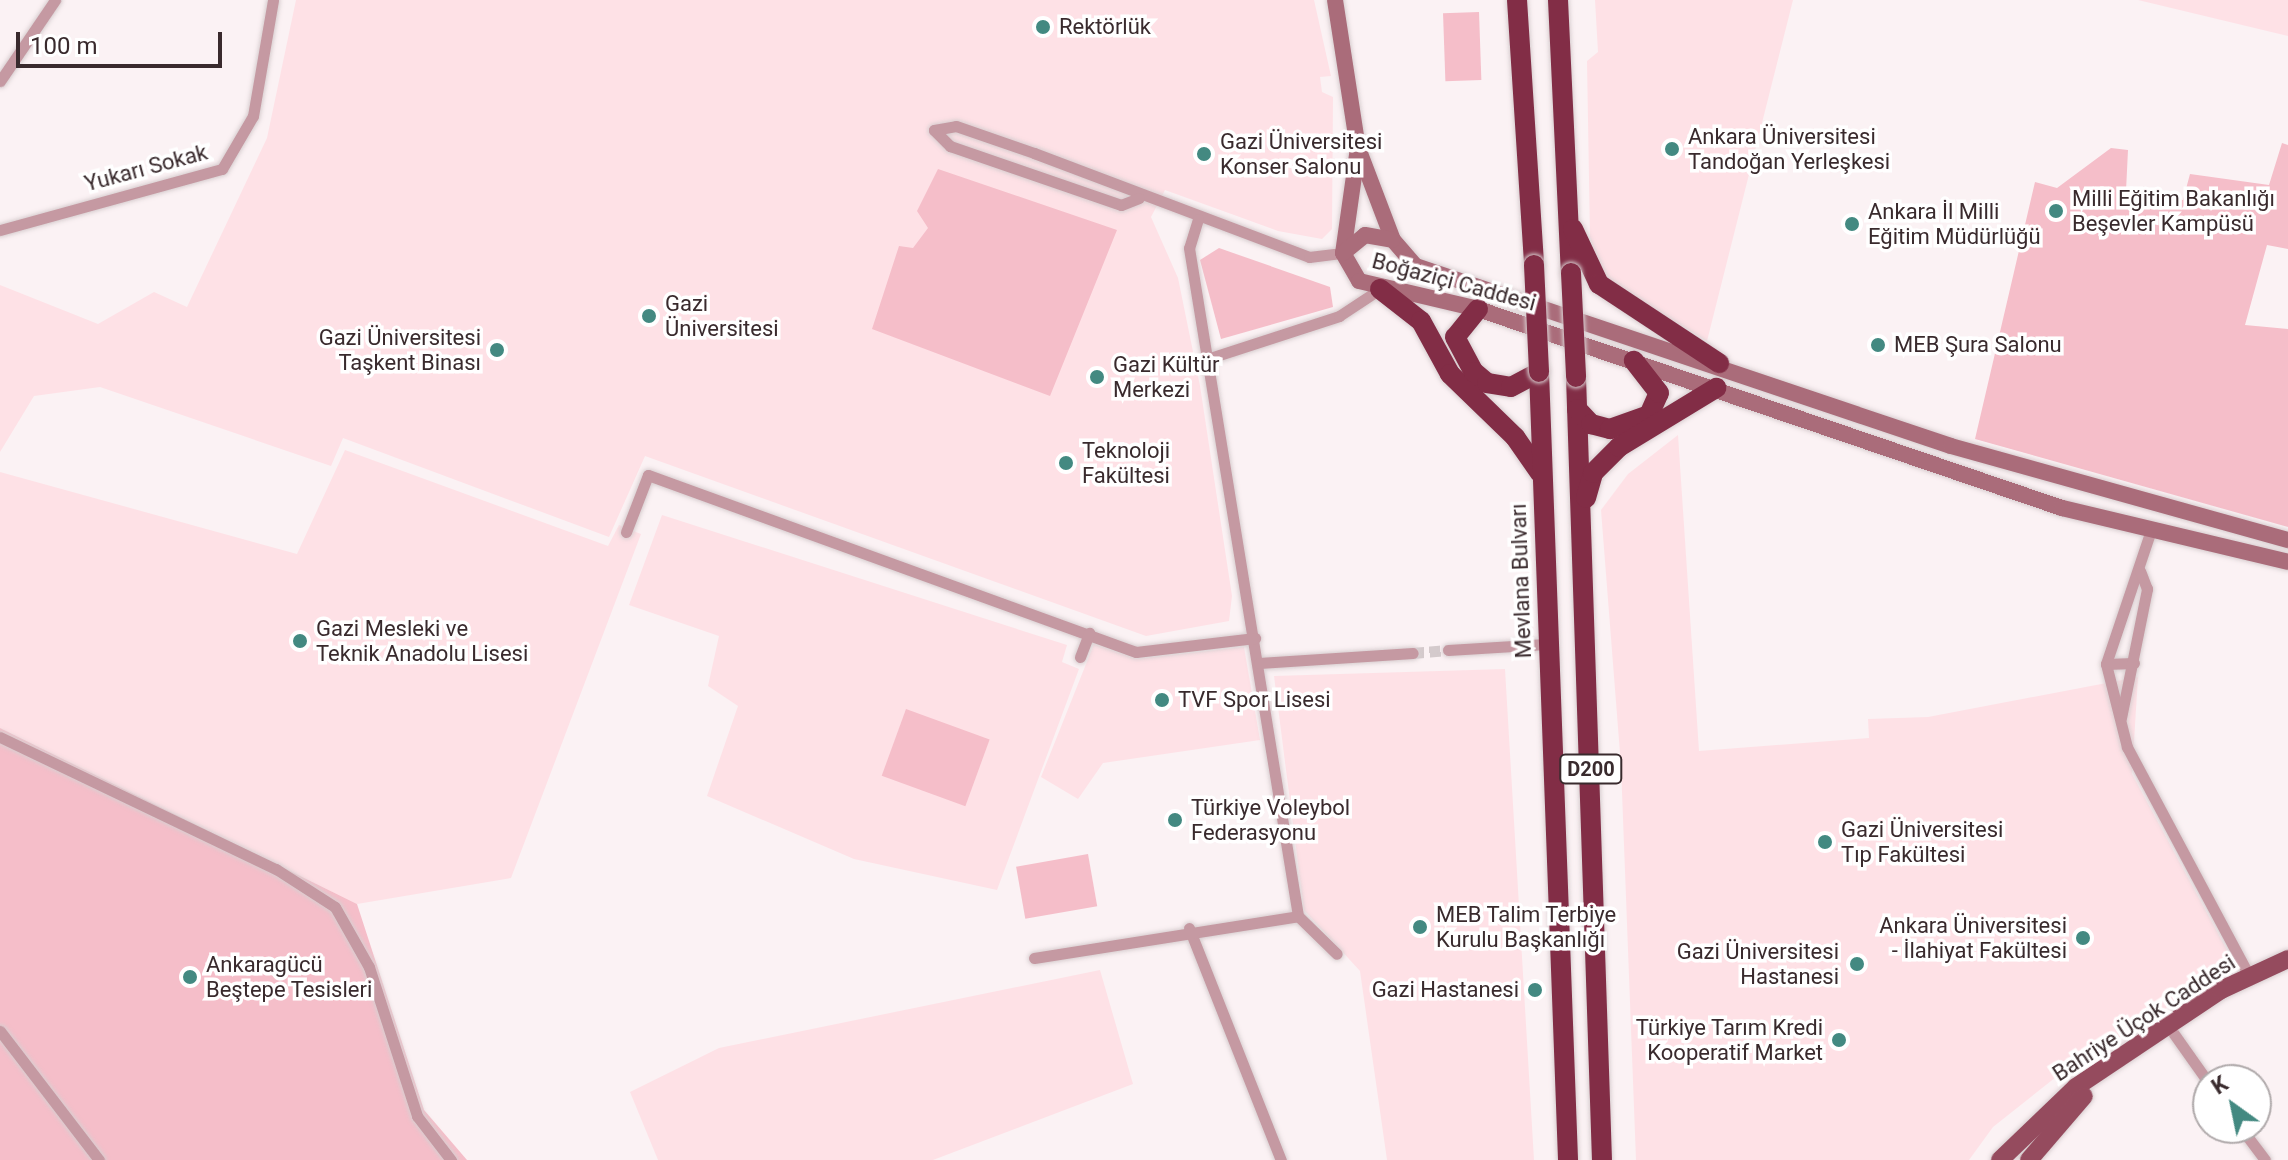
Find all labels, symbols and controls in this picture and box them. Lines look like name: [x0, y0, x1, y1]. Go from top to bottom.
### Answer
place label: Rektörlük: [1059, 14, 1151, 40]
scale bar: [20, 16, 226, 66]
marker: Rektörlük: [1034, 18, 1052, 36]
text: 100 m: [30, 32, 97, 60]
place label: Ankara Üniversitesi Tandoğan Yerleşkesi: [1688, 123, 1890, 174]
place label: Gazi Üniversitesi Konser Salonu: [1220, 128, 1382, 180]
street label: Yukarı Sokak: [82, 139, 210, 197]
marker: Ankara Üniversitesi Tandoğan Yerleşkesi: [1663, 140, 1681, 158]
marker: Gazi Üniversitesi Konser Salonu: [1195, 145, 1213, 163]
place label: Milli Eğitim Bakanlığı Beşevler Kampüsü: [2072, 185, 2275, 236]
place label: Ankara İl Milli Eğitim Müdürlüğü: [1868, 198, 2041, 250]
marker: Milli Eğitim Bakanlığı Beşevler Kampüsü: [2047, 202, 2065, 220]
marker: Ankara İl Milli Eğitim Müdürlüğü: [1843, 215, 1861, 233]
street label: Boğaziçi Caddesi: [1369, 247, 1539, 317]
place label: Gazi Üniversitesi: [665, 290, 779, 342]
marker: Gazi Üniversitesi: [640, 307, 658, 325]
place label: Gazi Üniversitesi Taşkent Binası: [319, 324, 481, 376]
place label: MEB Şura Salonu: [1894, 332, 2062, 358]
marker: MEB Şura Salonu: [1869, 336, 1887, 354]
marker: Gazi Üniversitesi Taşkent Binası: [488, 341, 506, 359]
place label: Gazi Kültür Merkezi: [1113, 351, 1219, 402]
marker: Gazi Kültür Merkezi: [1088, 368, 1106, 386]
place label: Teknoloji Fakültesi: [1082, 437, 1170, 488]
marker: Teknoloji Fakültesi: [1057, 454, 1075, 472]
street label: Mevlana Bulvarı: [1505, 503, 1537, 659]
place label: Gazi Mesleki ve Teknik Anadolu Lisesi: [316, 615, 528, 666]
marker: Gazi Mesleki ve Teknik Anadolu Lisesi: [291, 632, 309, 650]
place label: TVF Spor Lisesi: [1178, 687, 1331, 713]
marker: TVF Spor Lisesi: [1153, 691, 1171, 709]
road number: D200: [1559, 753, 1623, 785]
place label: Türkiye Voleybol Federasyonu: [1191, 794, 1350, 846]
marker: Türkiye Voleybol Federasyonu: [1166, 811, 1184, 829]
place label: Gazi Üniversitesi Tıp Fakültesi: [1841, 816, 2003, 868]
marker: Gazi Üniversitesi Tıp Fakültesi: [1816, 833, 1834, 851]
place label: MEB Talim Terbiye Kurulu Başkanlığı: [1436, 901, 1617, 952]
place label: Ankara Üniversitesi - İlahiyat Fakültesi: [1879, 912, 2067, 964]
marker: MEB Talim Terbiye Kurulu Başkanlığı: [1411, 918, 1429, 936]
marker: Ankara Üniversitesi - İlahiyat Fakültesi: [2074, 929, 2092, 947]
place label: Gazi Üniversitesi Hastanesi: [1677, 938, 1839, 990]
street label: Bahriye Üçok Caddesi: [2048, 949, 2240, 1087]
place label: Ankaragücü Beştepe Tesisleri: [206, 951, 373, 1002]
marker: Gazi Üniversitesi Hastanesi: [1846, 953, 1868, 975]
marker: Ankaragücü Beştepe Tesisleri: [181, 968, 199, 986]
place label: Gazi Hastanesi: [1372, 977, 1519, 1003]
marker: Gazi Hastanesi: [1526, 981, 1544, 999]
place label: Türkiye Tarım Kredi Kooperatif Market: [1635, 1014, 1823, 1066]
marker: Türkiye Tarım Kredi Kooperatif Market: [1830, 1031, 1848, 1049]
north arrow: [2192, 1064, 2272, 1144]
text: K: [2207, 1071, 2232, 1099]

